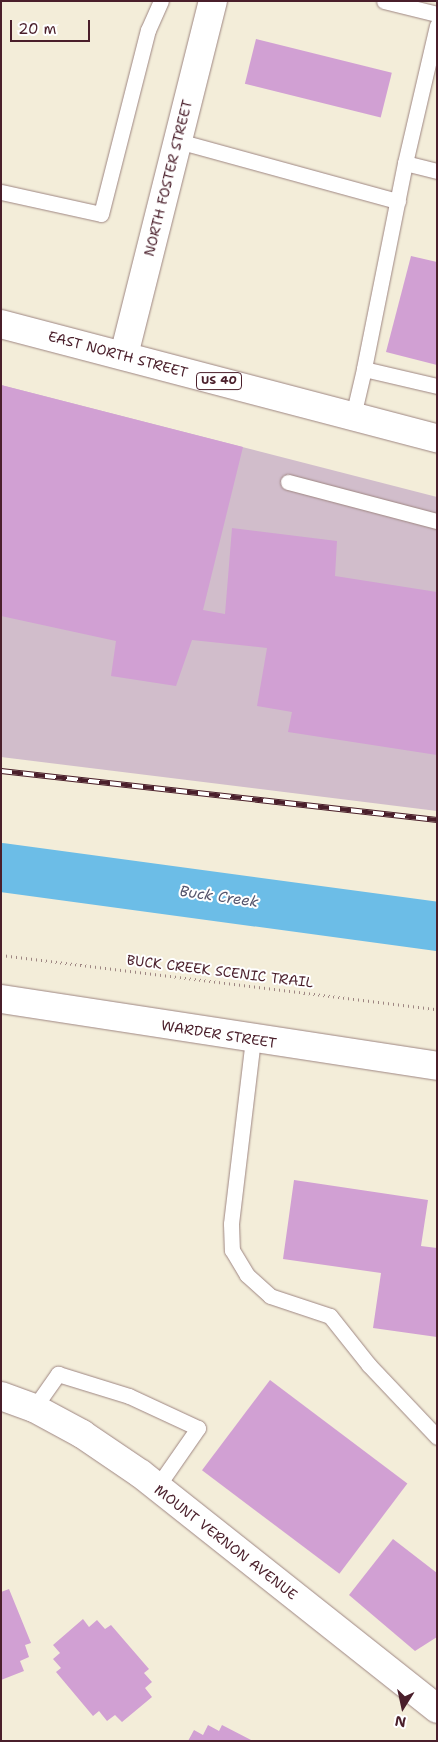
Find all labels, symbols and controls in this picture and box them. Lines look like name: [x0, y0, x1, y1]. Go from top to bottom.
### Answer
scale bar: [12, 10, 92, 42]
text: 20 m: [18, 19, 57, 39]
street label: NORTH FOSTER STREET: [140, 98, 196, 258]
street label: EAST NORTH STREET: [46, 327, 190, 381]
road number: US 40: [195, 372, 243, 391]
water label: Buck Creek: [178, 883, 260, 911]
street label: BUCK CREEK SCENIC TRAIL: [126, 951, 314, 991]
street label: WARDER STREET: [160, 1017, 278, 1051]
street label: MOUNT VERNON AVENUE: [151, 1481, 301, 1603]
north arrow: [378, 1682, 428, 1732]
text: N: [393, 1712, 407, 1732]

